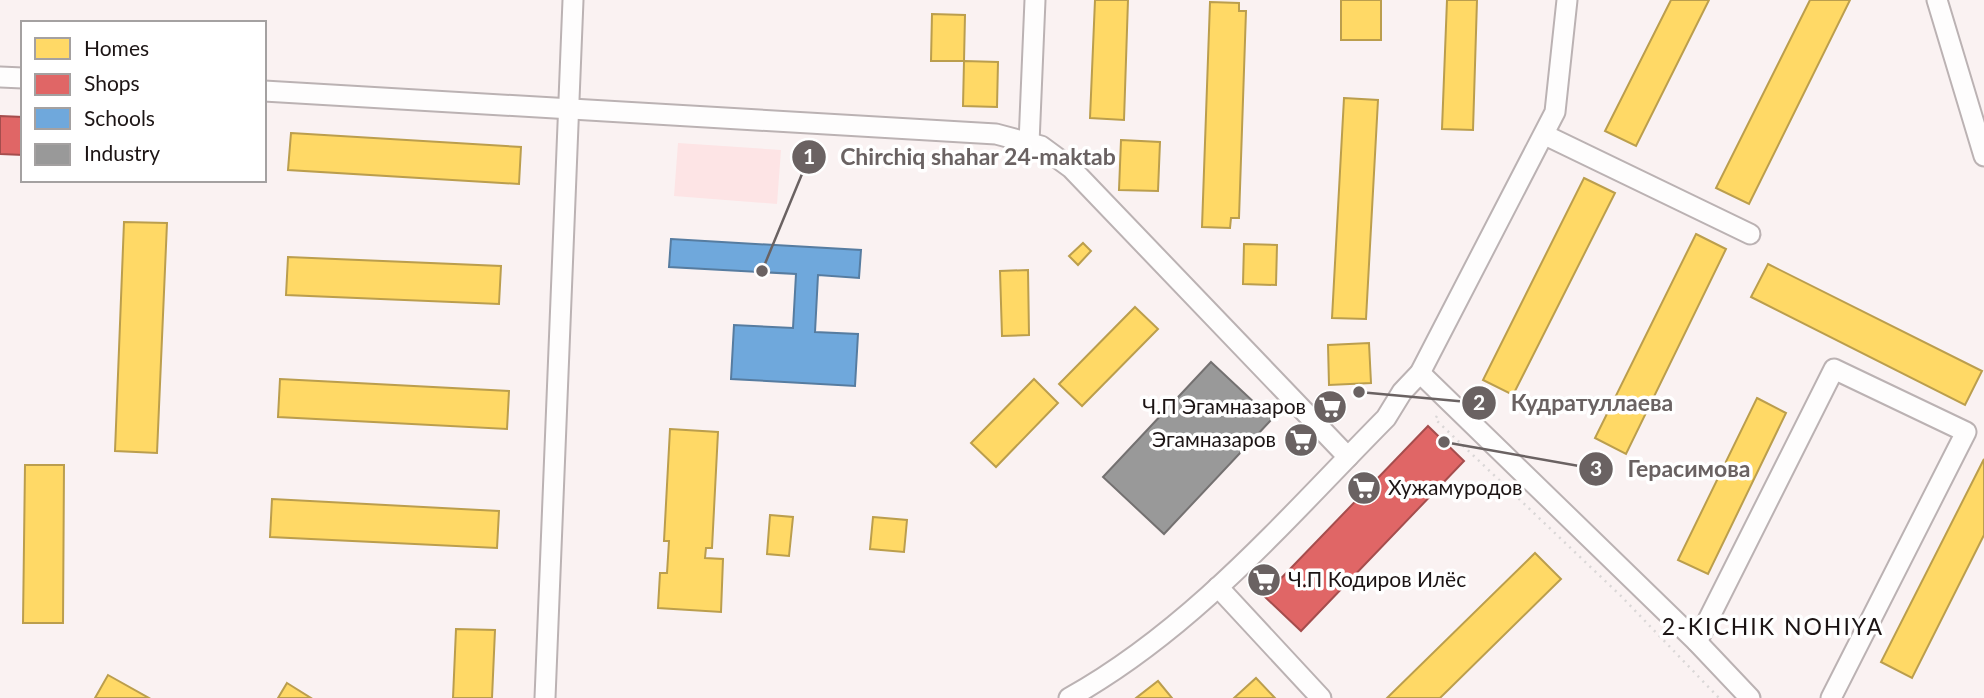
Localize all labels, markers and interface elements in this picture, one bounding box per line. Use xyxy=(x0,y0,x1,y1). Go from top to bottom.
legend xyxy=(21,21,266,182)
text: Homes xyxy=(84,35,149,60)
text: Shops xyxy=(84,70,140,95)
text: Schools xyxy=(84,105,155,130)
callout: Chirchiq shahar 24-maktab xyxy=(791,135,1131,179)
text: Industry xyxy=(84,140,160,165)
text: Chirchiq shahar 24-maktab xyxy=(840,142,1116,170)
text: 1 xyxy=(803,143,815,168)
callout: Кудратуллаева xyxy=(1462,381,1687,425)
supermarket icon: Ч.П Эгамназаров xyxy=(1311,388,1349,426)
text: Кудратуллаева xyxy=(1511,388,1673,416)
text: 2 xyxy=(1473,389,1485,414)
place label: Ч.П Эгамназаров xyxy=(1142,393,1306,418)
supermarket icon: Эгамназаров xyxy=(1282,421,1320,459)
place label: Эгамназаров xyxy=(1152,426,1276,451)
callout: Герасимова xyxy=(1579,447,1764,491)
text: Герасимова xyxy=(1628,454,1750,482)
text: 3 xyxy=(1590,455,1602,480)
supermarket icon: Хужамуродов xyxy=(1345,469,1383,507)
place label: Хужамуродов xyxy=(1388,474,1523,499)
supermarket icon: Ч.П Кодиров Илёс xyxy=(1245,561,1283,599)
place label: Ч.П Кодиров Илёс xyxy=(1288,566,1466,591)
district label: 2-KICHIK NOHIYA xyxy=(1662,612,1884,640)

